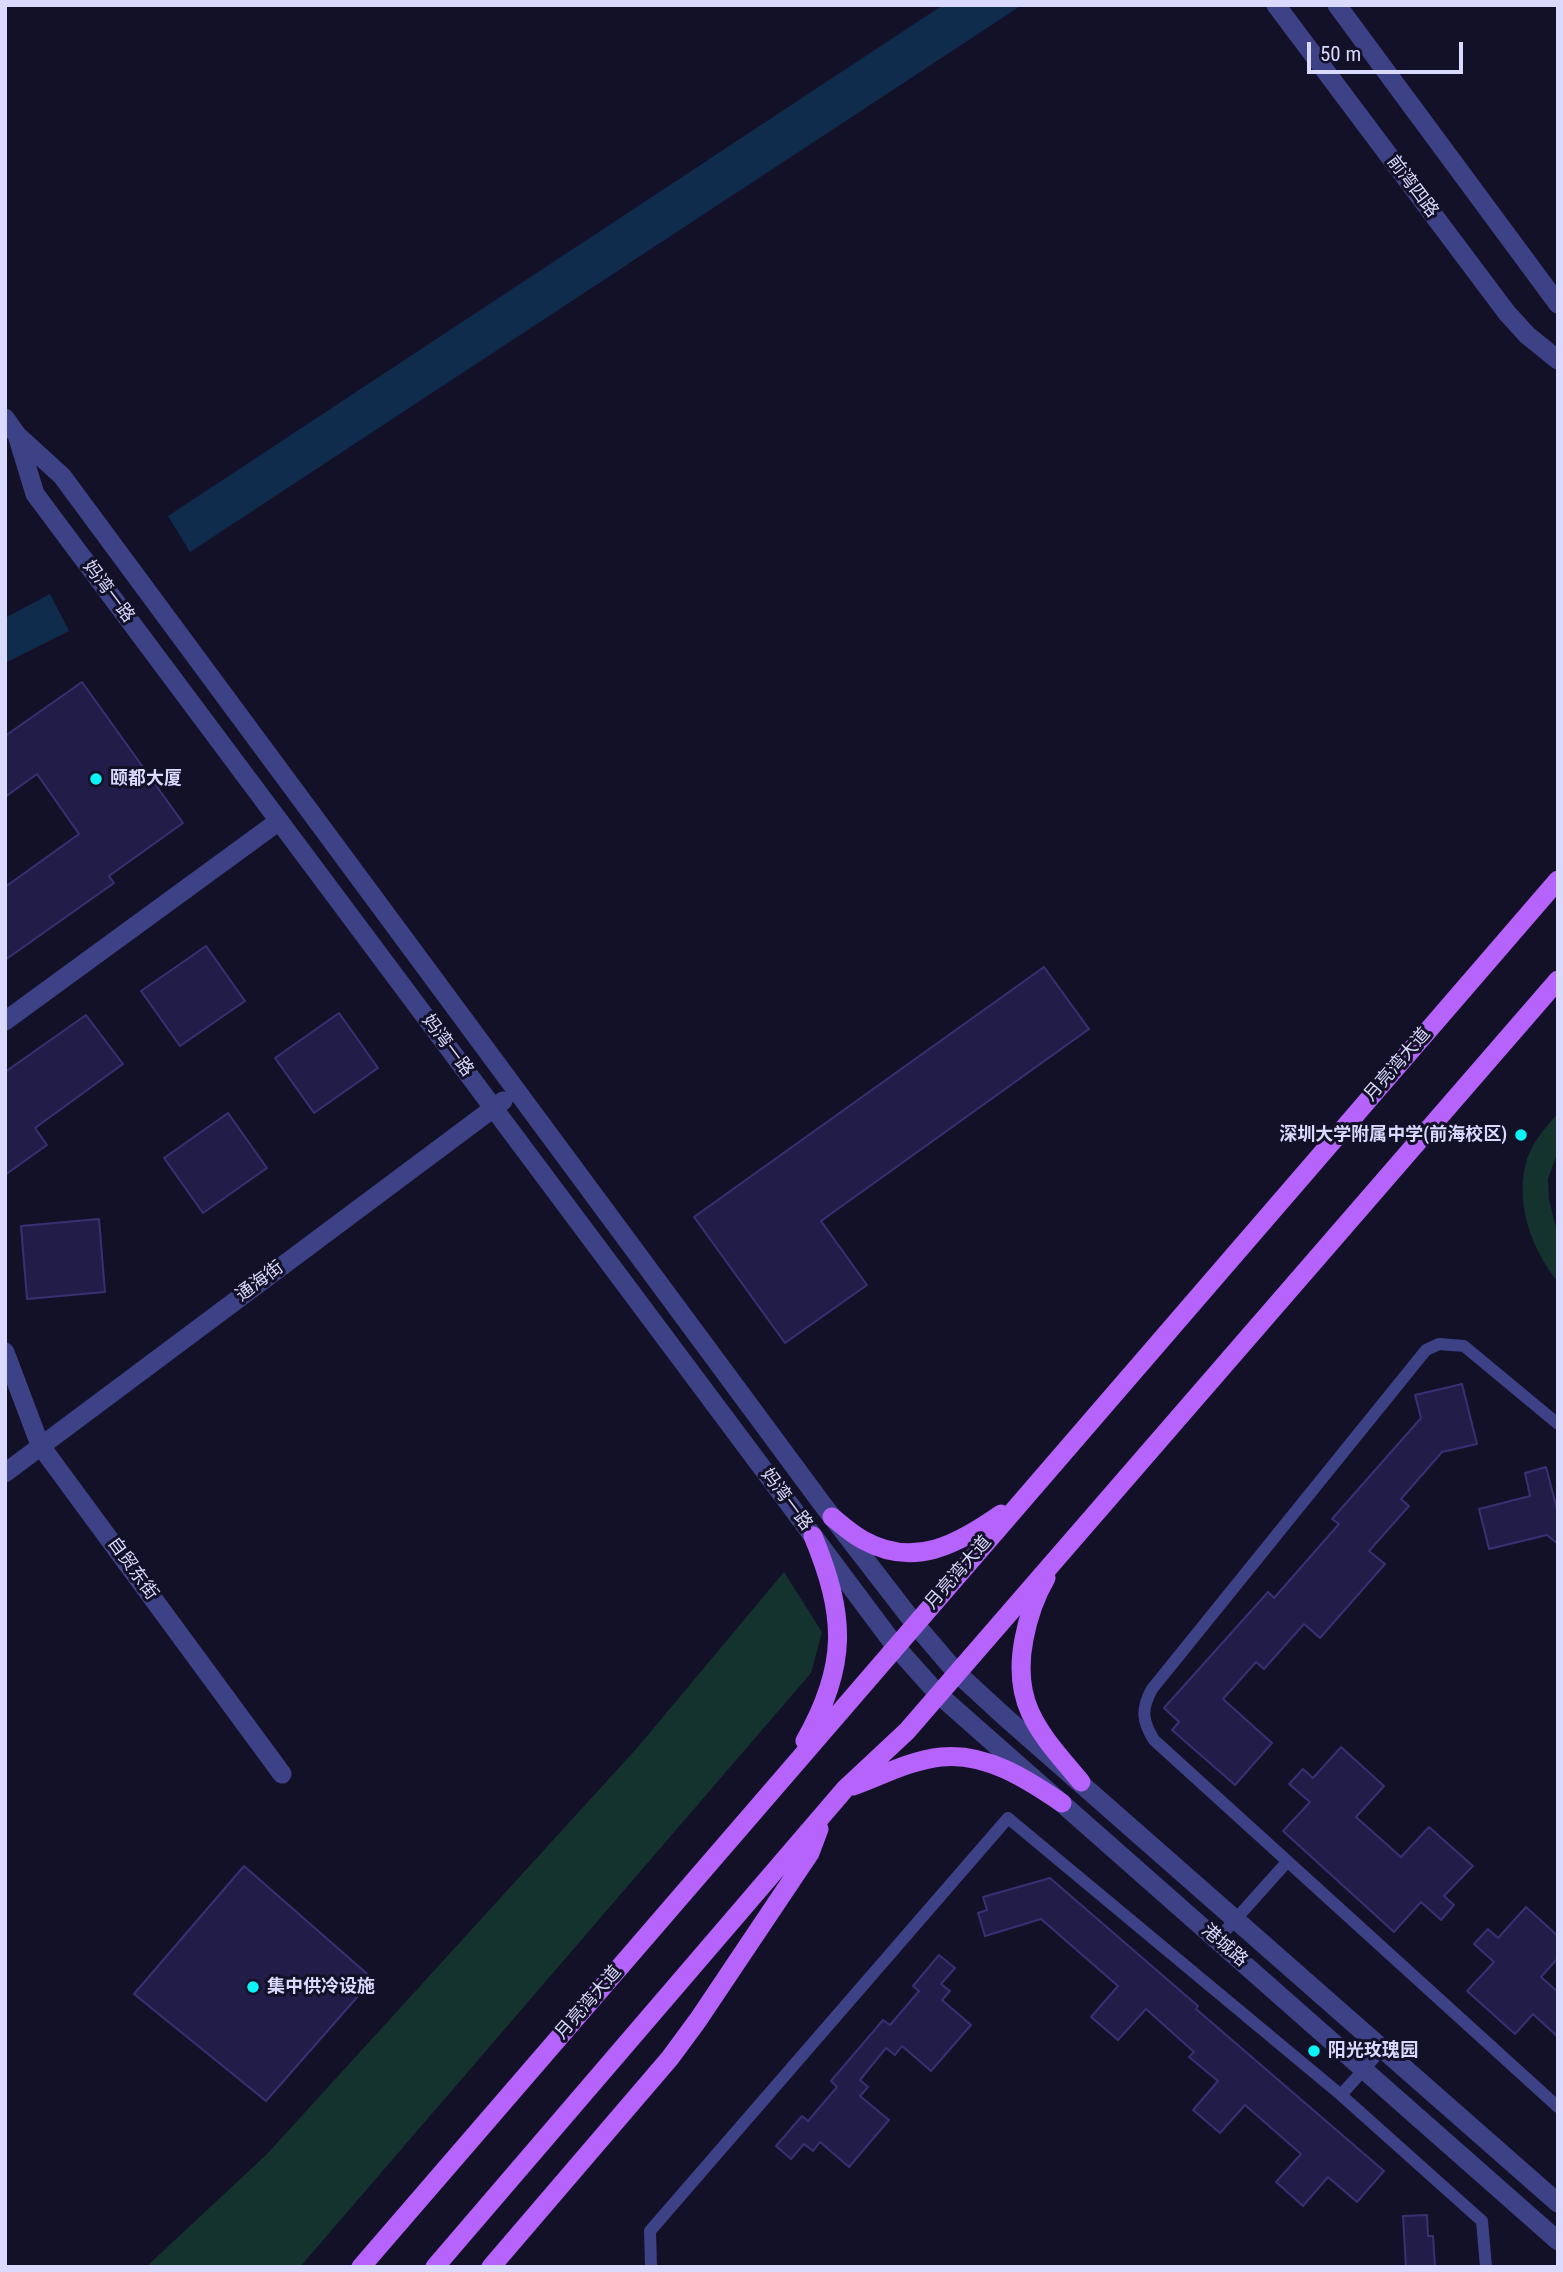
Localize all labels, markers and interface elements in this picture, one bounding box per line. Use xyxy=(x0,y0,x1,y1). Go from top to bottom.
scale bar xyxy=(1311,28,1467,72)
text: 50 m xyxy=(1320,42,1361,66)
street label: 前湾四路 xyxy=(1382,152,1442,222)
street label: 妈湾一路 xyxy=(78,557,138,627)
place label: 颐都大厦 xyxy=(110,768,182,790)
marker: 颐都大厦 xyxy=(88,771,104,787)
street label: 妈湾一路 xyxy=(417,1011,477,1081)
street label: 月亮湾大道 xyxy=(1360,1024,1436,1106)
place label: 深圳大学附属中学(前海校区) xyxy=(1279,1124,1507,1146)
marker: 深圳大学附属中学(前海校区) xyxy=(1513,1127,1529,1143)
street label: 通海街 xyxy=(232,1257,288,1307)
street label: 妈湾一路 xyxy=(756,1465,816,1535)
street label: 月亮湾大道 xyxy=(921,1532,997,1614)
street label: 自贸东街 xyxy=(102,1534,162,1604)
street label: 港城路 xyxy=(1197,1920,1251,1972)
street label: 月亮湾大道 xyxy=(551,1962,627,2044)
place label: 集中供冷设施 xyxy=(267,1976,375,1998)
marker: 集中供冷设施 xyxy=(245,1979,261,1995)
place label: 阳光玫瑰园 xyxy=(1328,2040,1418,2062)
marker: 阳光玫瑰园 xyxy=(1306,2043,1322,2059)

